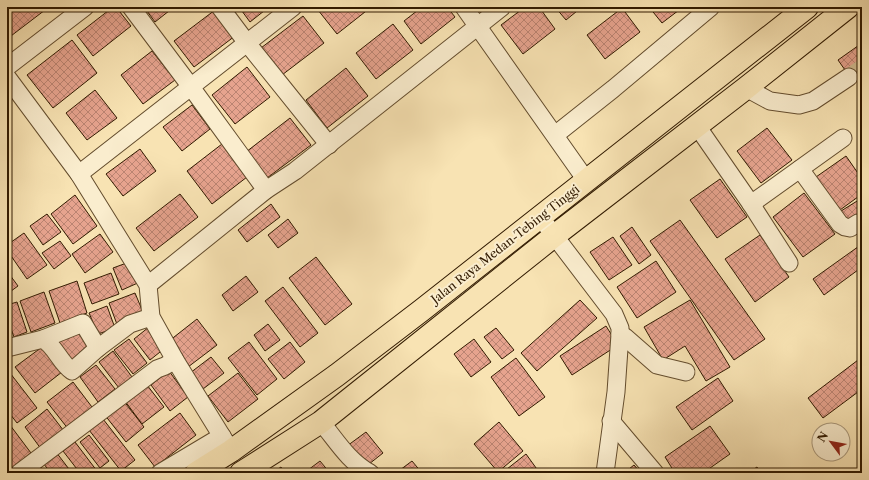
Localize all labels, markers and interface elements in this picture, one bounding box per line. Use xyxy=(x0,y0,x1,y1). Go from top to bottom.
street label: Jalan Raya Medan-Tebing Tinggi xyxy=(426,181,582,308)
north arrow xyxy=(811,422,851,462)
text: N xyxy=(814,429,831,444)

